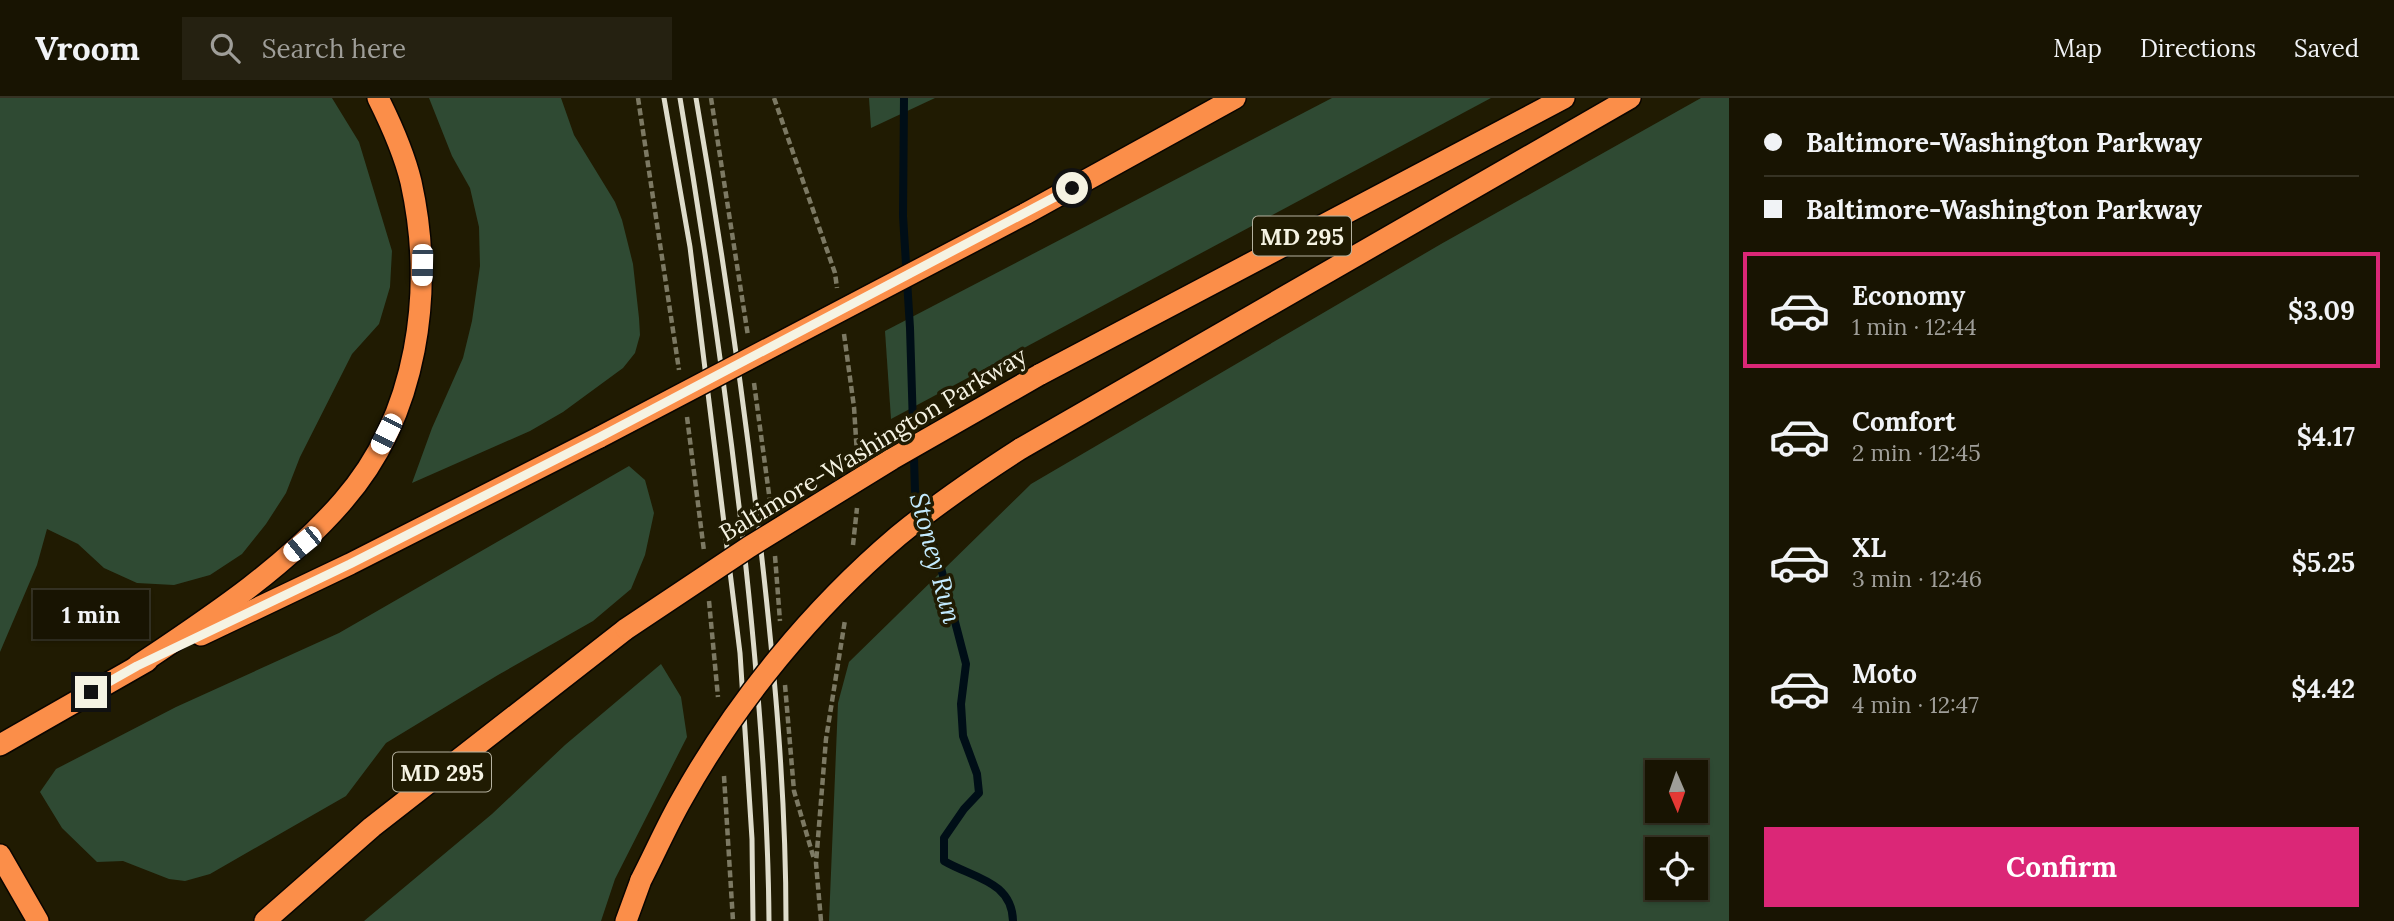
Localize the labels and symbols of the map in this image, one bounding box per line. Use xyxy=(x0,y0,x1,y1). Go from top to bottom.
route start xyxy=(1056,172,1088,204)
road number: MD 295 xyxy=(1253,217,1351,256)
car xyxy=(412,244,433,286)
street label: Baltimore-Washington Parkway xyxy=(714,340,1033,548)
car xyxy=(368,411,405,457)
water label: Stoney Run xyxy=(903,489,969,627)
car xyxy=(280,523,325,565)
callout: 1 min xyxy=(33,590,149,640)
route end xyxy=(75,676,107,708)
road number: MD 295 xyxy=(393,752,491,792)
north arrow xyxy=(1645,760,1708,822)

